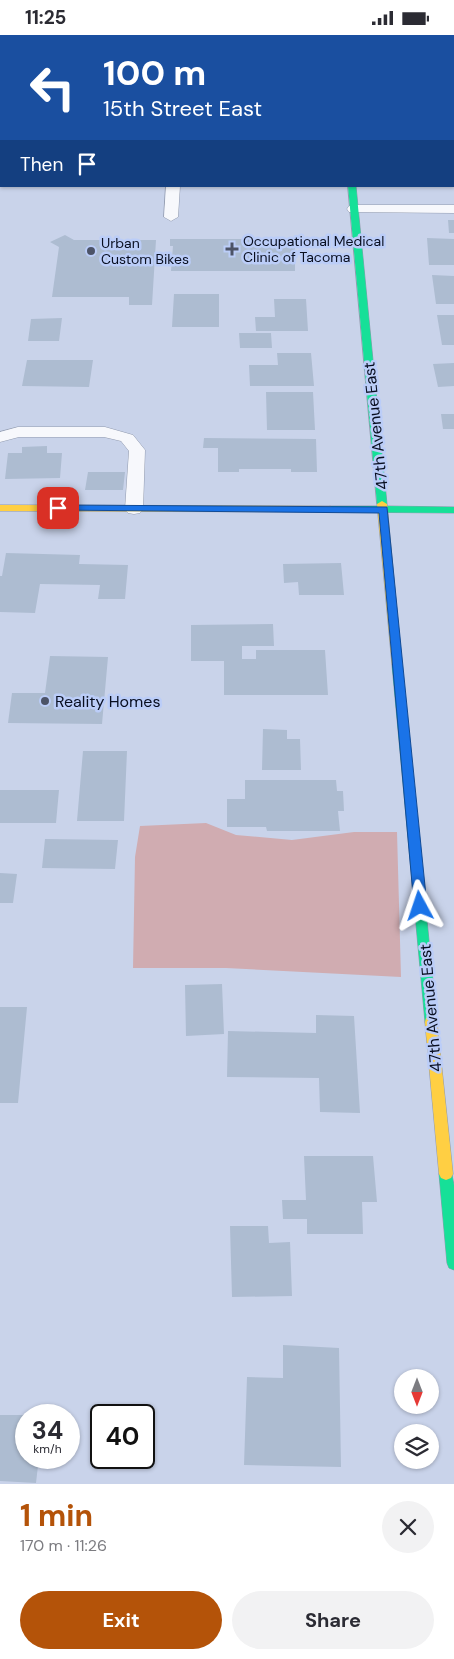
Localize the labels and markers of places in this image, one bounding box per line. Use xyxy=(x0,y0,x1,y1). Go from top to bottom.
place label: Occupational Medical Clinic of Tacoma xyxy=(243,232,384,266)
place label: Urban Custom Bikes xyxy=(101,234,189,268)
marker: Occupational Medical Clinic of Tacoma xyxy=(225,242,239,256)
marker: Urban Custom Bikes xyxy=(85,245,97,257)
pin xyxy=(37,487,79,529)
place label: Reality Homes xyxy=(55,691,160,712)
marker: Reality Homes xyxy=(39,695,51,707)

